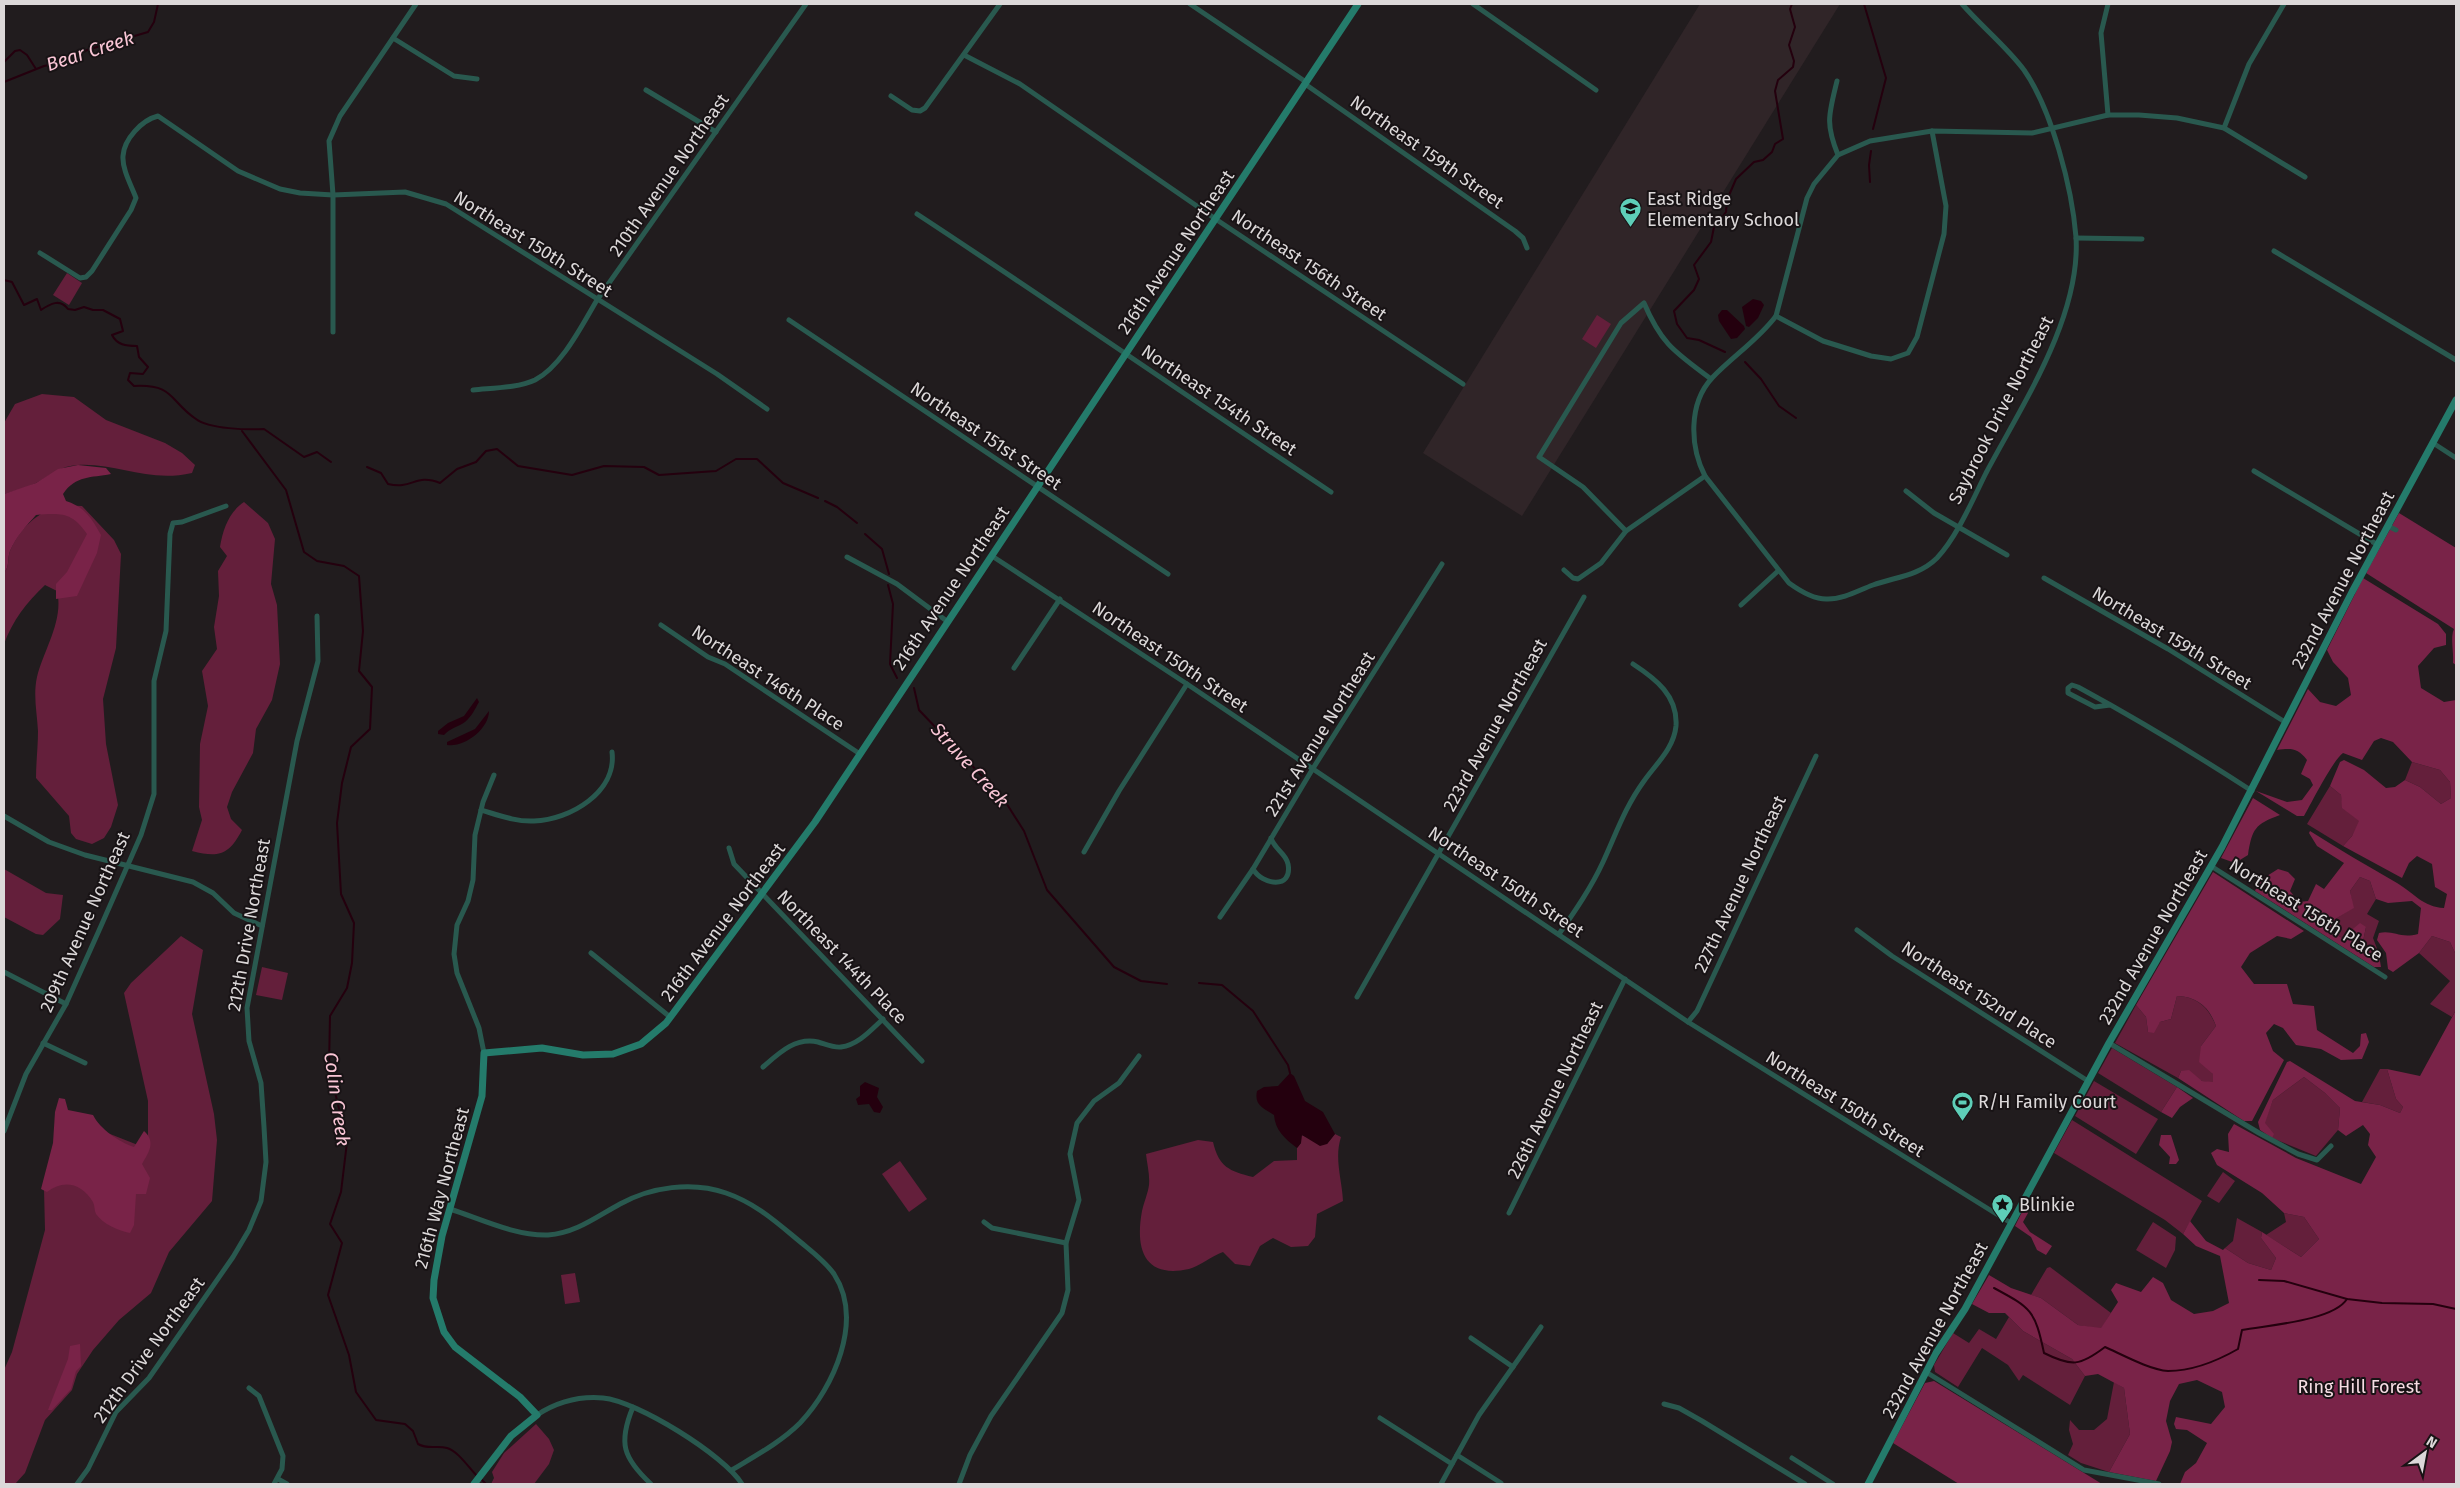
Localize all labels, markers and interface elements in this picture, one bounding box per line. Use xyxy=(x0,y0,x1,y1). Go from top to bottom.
water label: Bear Creek xyxy=(43,26,137,76)
street label: 210th Avenue Northeast xyxy=(604,89,734,261)
street label: Northeast 159th Street xyxy=(1346,91,1508,214)
street label: 216th Avenue Northeast xyxy=(1113,165,1239,338)
street label: Northeast 150th Street xyxy=(449,186,617,302)
place label: East Ridge Elementary School xyxy=(1647,188,1799,231)
school or university icon: East Ridge Elementary School xyxy=(1619,197,1643,228)
street label: Northeast 156th Street xyxy=(1227,205,1391,325)
street label: Saybrook Drive Northeast xyxy=(1944,312,2058,508)
street label: Northeast 154th Street xyxy=(1137,340,1301,460)
street label: Northeast 151st Street xyxy=(906,377,1066,495)
street label: 232nd Avenue Northeast xyxy=(2287,487,2399,673)
street label: 216th Avenue Northeast xyxy=(888,501,1014,674)
street label: Northeast 159th Street xyxy=(2088,582,2256,695)
street label: Northeast 150th Street xyxy=(1088,597,1253,718)
street label: Northeast 146th Place xyxy=(687,620,849,736)
street label: 223rd Avenue Northeast xyxy=(1438,634,1552,815)
street label: 221st Avenue Northeast xyxy=(1260,647,1380,821)
water label: Struve Creek xyxy=(925,717,1014,812)
street label: 227th Avenue Northeast xyxy=(1689,791,1791,976)
street label: Northeast 150th Street xyxy=(1424,822,1589,943)
street label: 209th Avenue Northeast xyxy=(35,828,135,1016)
street label: 212th Drive Northeast xyxy=(223,836,275,1013)
street label: 216th Avenue Northeast xyxy=(656,838,790,1006)
street label: 232nd Avenue Northeast xyxy=(2094,845,2212,1028)
street label: Northeast 156th Place xyxy=(2225,854,2387,966)
street label: Northeast 144th Place xyxy=(772,885,912,1029)
street label: Northeast 152nd Place xyxy=(1897,937,2061,1053)
street label: 226th Avenue Northeast xyxy=(1502,997,1608,1182)
street label: Northeast 150th Street xyxy=(1761,1046,1929,1162)
water label: Colin Creek xyxy=(319,1051,355,1147)
sports icon: R/H Family Court xyxy=(1950,1090,1974,1121)
place label: R/H Family Court xyxy=(1978,1091,2117,1113)
street label: 216th Way Northeast xyxy=(410,1104,474,1271)
place icon: Blinkie xyxy=(1991,1193,2015,1224)
place label: Blinkie xyxy=(2019,1194,2075,1216)
street label: 232nd Avenue Northeast xyxy=(1877,1238,1993,1422)
street label: 212th Drive Northeast xyxy=(89,1272,210,1427)
park label: Ring Hill Forest xyxy=(2297,1376,2421,1398)
north arrow xyxy=(2400,1428,2450,1478)
text: N xyxy=(2423,1433,2440,1452)

